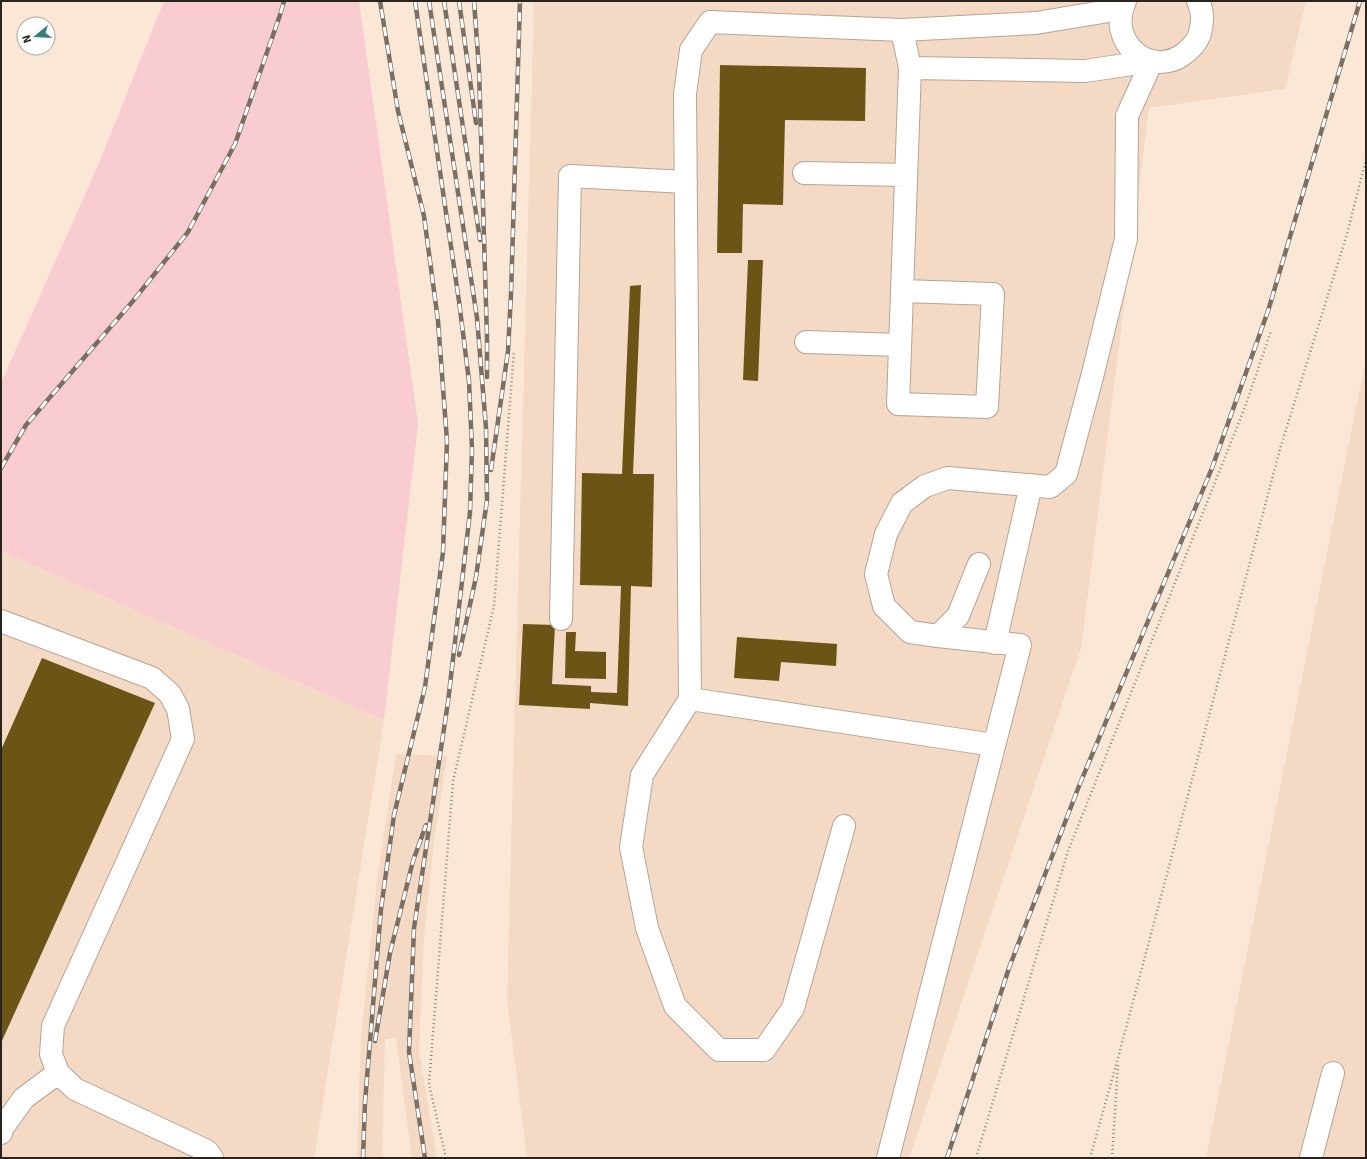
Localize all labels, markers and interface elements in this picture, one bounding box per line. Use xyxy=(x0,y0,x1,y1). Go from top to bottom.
north arrow xyxy=(16,16,56,56)
text: N xyxy=(20,33,34,45)

